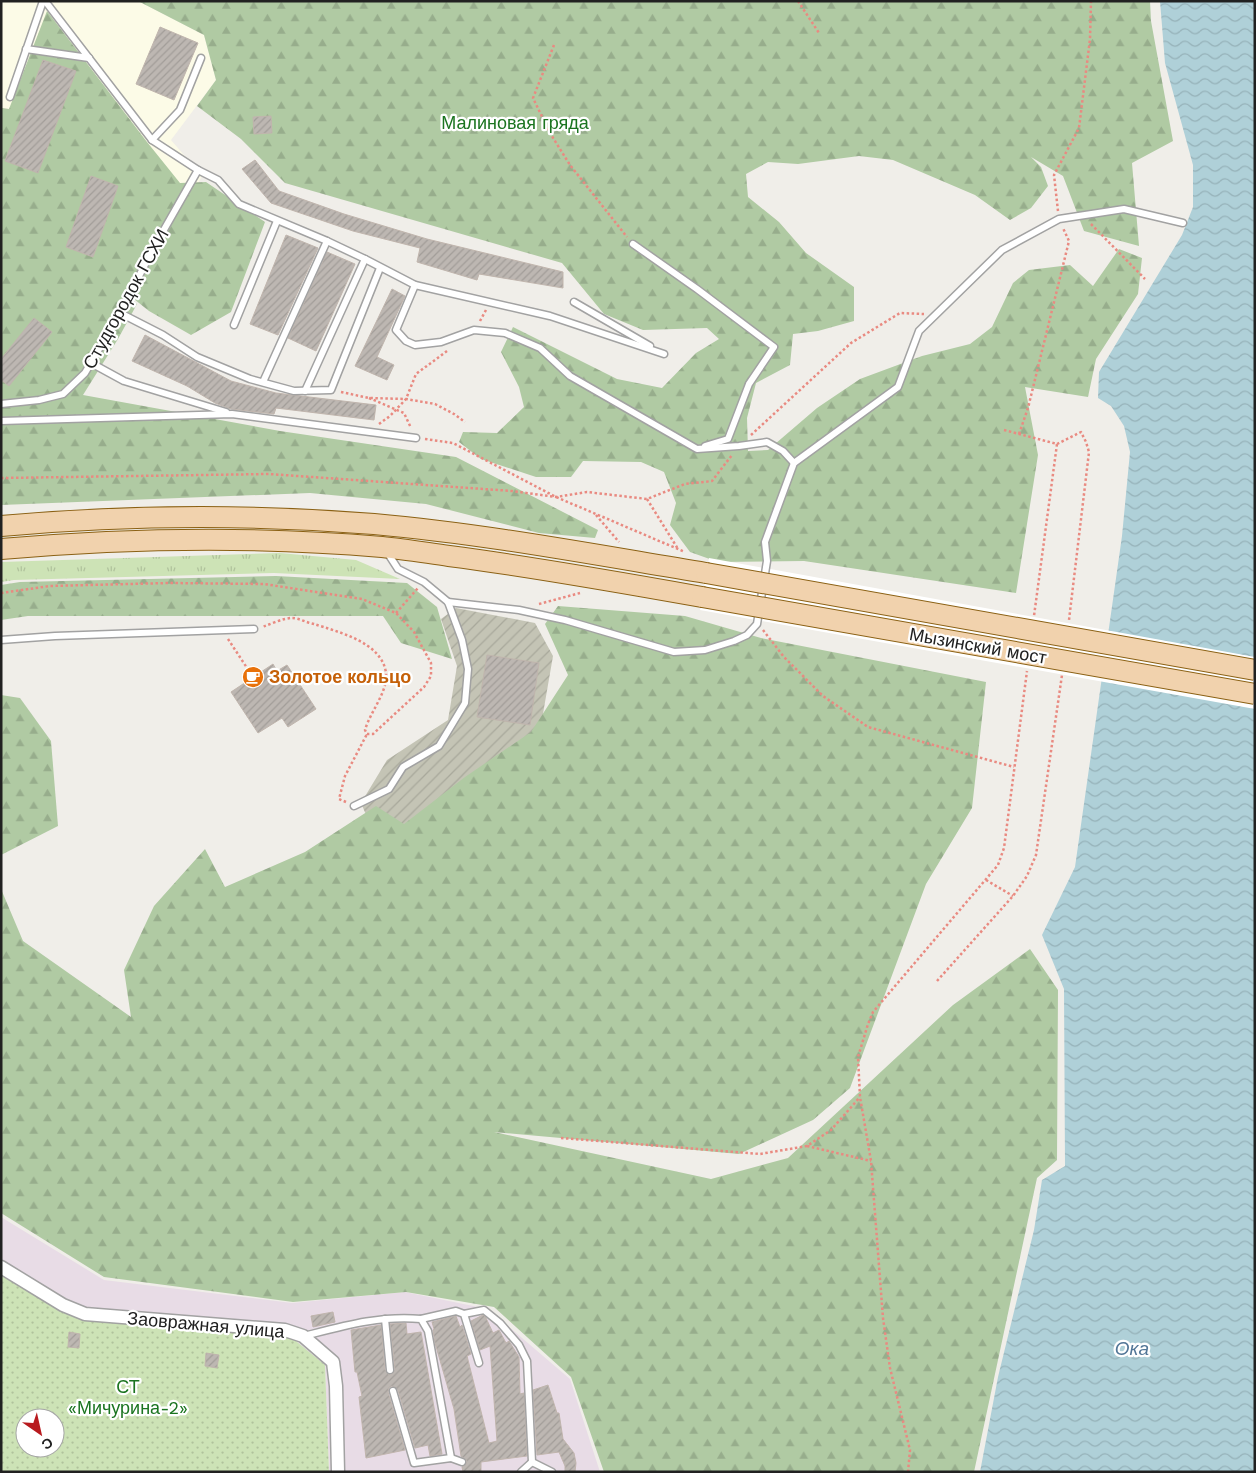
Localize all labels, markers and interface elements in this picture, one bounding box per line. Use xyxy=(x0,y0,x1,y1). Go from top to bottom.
park label: Малиновая гряда xyxy=(441,112,590,133)
street label: Студгородок ГСХИ xyxy=(78,225,173,372)
street label: Мызинский мост xyxy=(908,623,1048,668)
cafe icon: Золотое кольцо xyxy=(241,665,265,689)
place label: Золотое кольцо xyxy=(269,666,411,687)
street label: Заовражная улица xyxy=(127,1307,287,1342)
water label: Ока xyxy=(1115,1337,1149,1360)
park label: СТ «Мичурина-2» xyxy=(68,1376,188,1418)
north arrow xyxy=(15,1408,65,1458)
text: С xyxy=(39,1434,56,1453)

